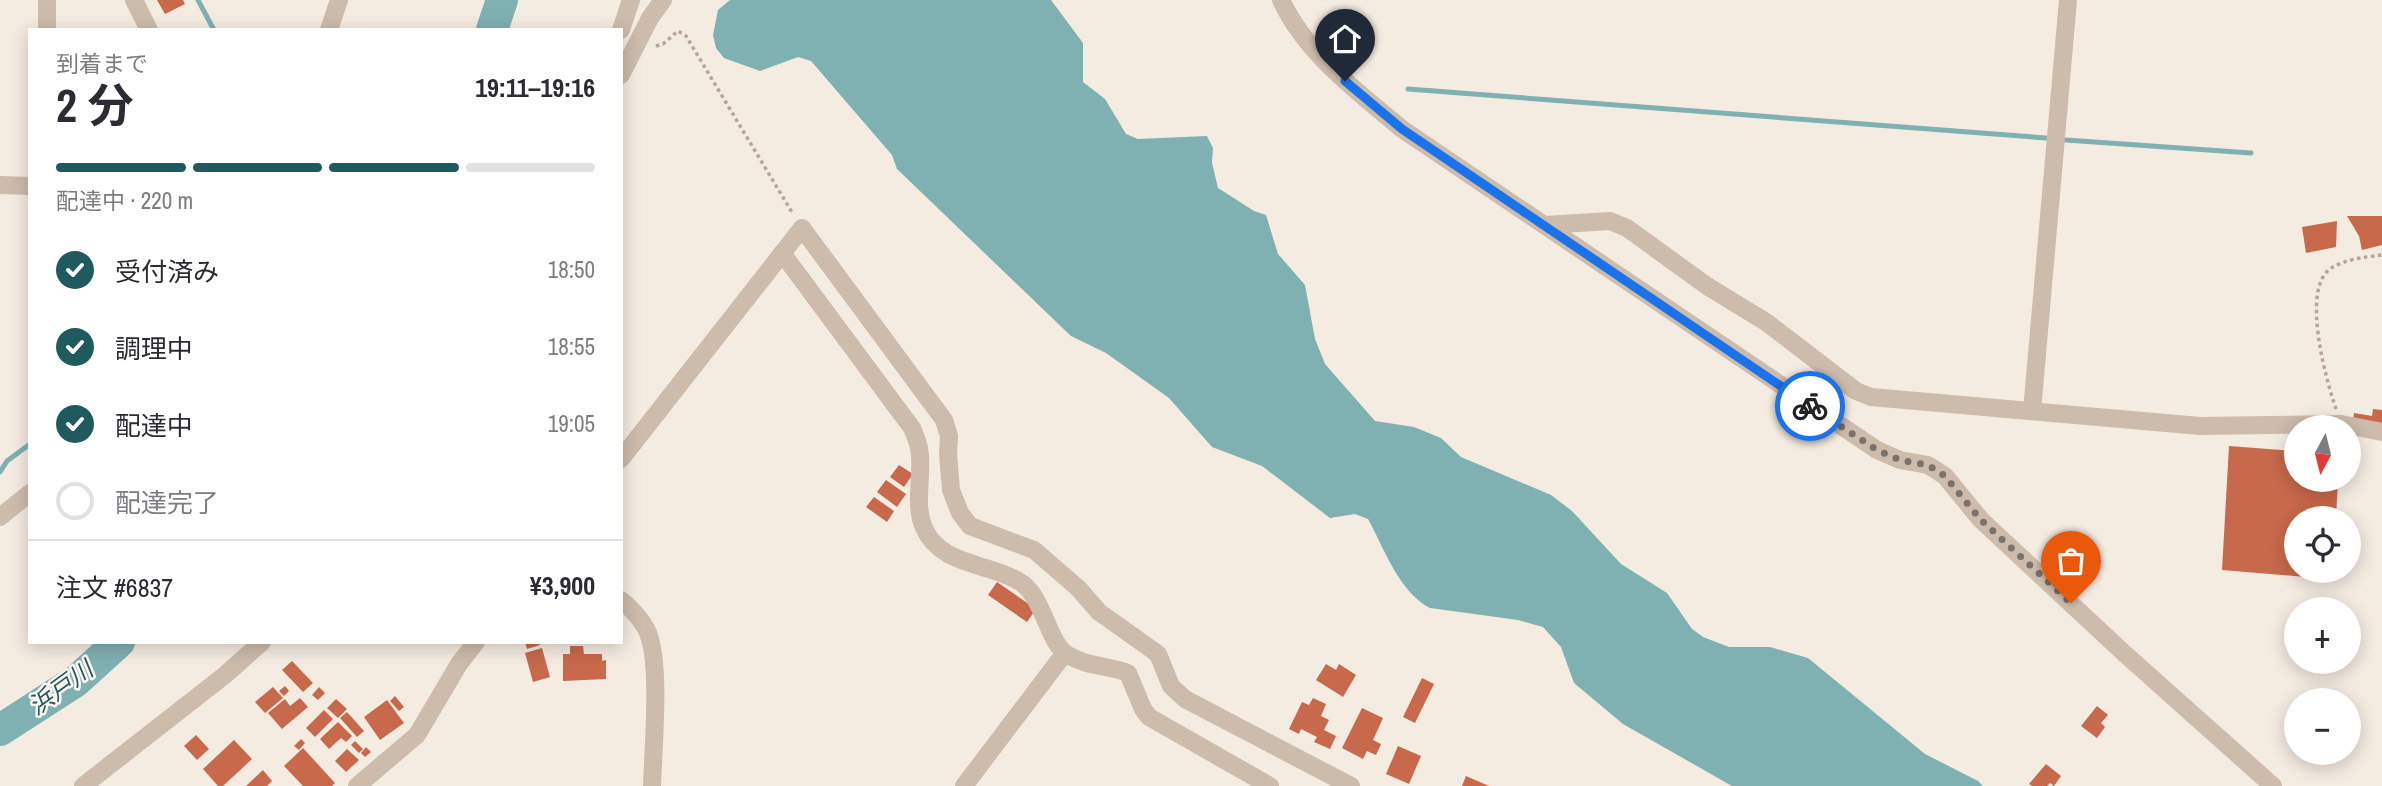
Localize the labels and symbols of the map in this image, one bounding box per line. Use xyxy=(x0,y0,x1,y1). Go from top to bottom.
pin xyxy=(1315,9,1375,81)
courier xyxy=(1775,371,1845,441)
north arrow xyxy=(2284,415,2361,492)
pin xyxy=(2041,531,2101,603)
water label: 浜戸川 xyxy=(22,651,101,721)

